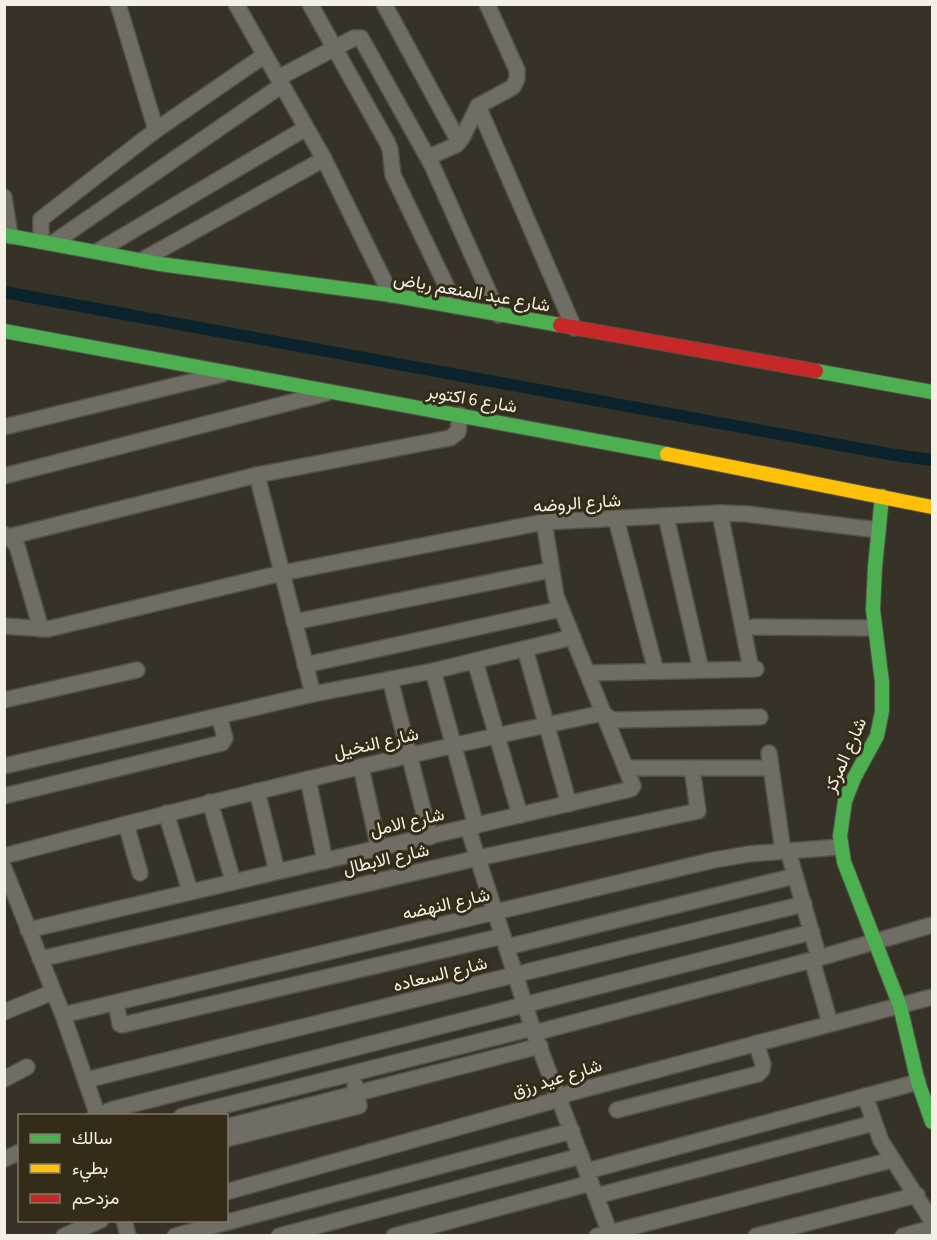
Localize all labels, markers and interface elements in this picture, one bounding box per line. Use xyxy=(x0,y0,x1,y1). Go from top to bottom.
street label: شارع عبد المنعم رياض xyxy=(392,266,552,319)
street label: شارع 6 اكتوبر xyxy=(424,379,519,420)
street label: شارع الروضه xyxy=(532,488,622,519)
street label: شارع المركز xyxy=(817,714,873,798)
street label: شارع النخيل xyxy=(331,722,421,765)
street label: شارع الامل xyxy=(367,802,447,843)
street label: شارع الابطال xyxy=(340,837,432,882)
street label: شارع النهضه xyxy=(400,882,492,927)
street label: شارع السعاده xyxy=(390,951,490,998)
street label: شارع عيد رزق xyxy=(509,1053,605,1104)
legend xyxy=(18,1114,228,1222)
text: سالك xyxy=(72,1126,112,1151)
text: بطيء xyxy=(72,1156,108,1183)
text: مزدحم xyxy=(72,1186,119,1211)

